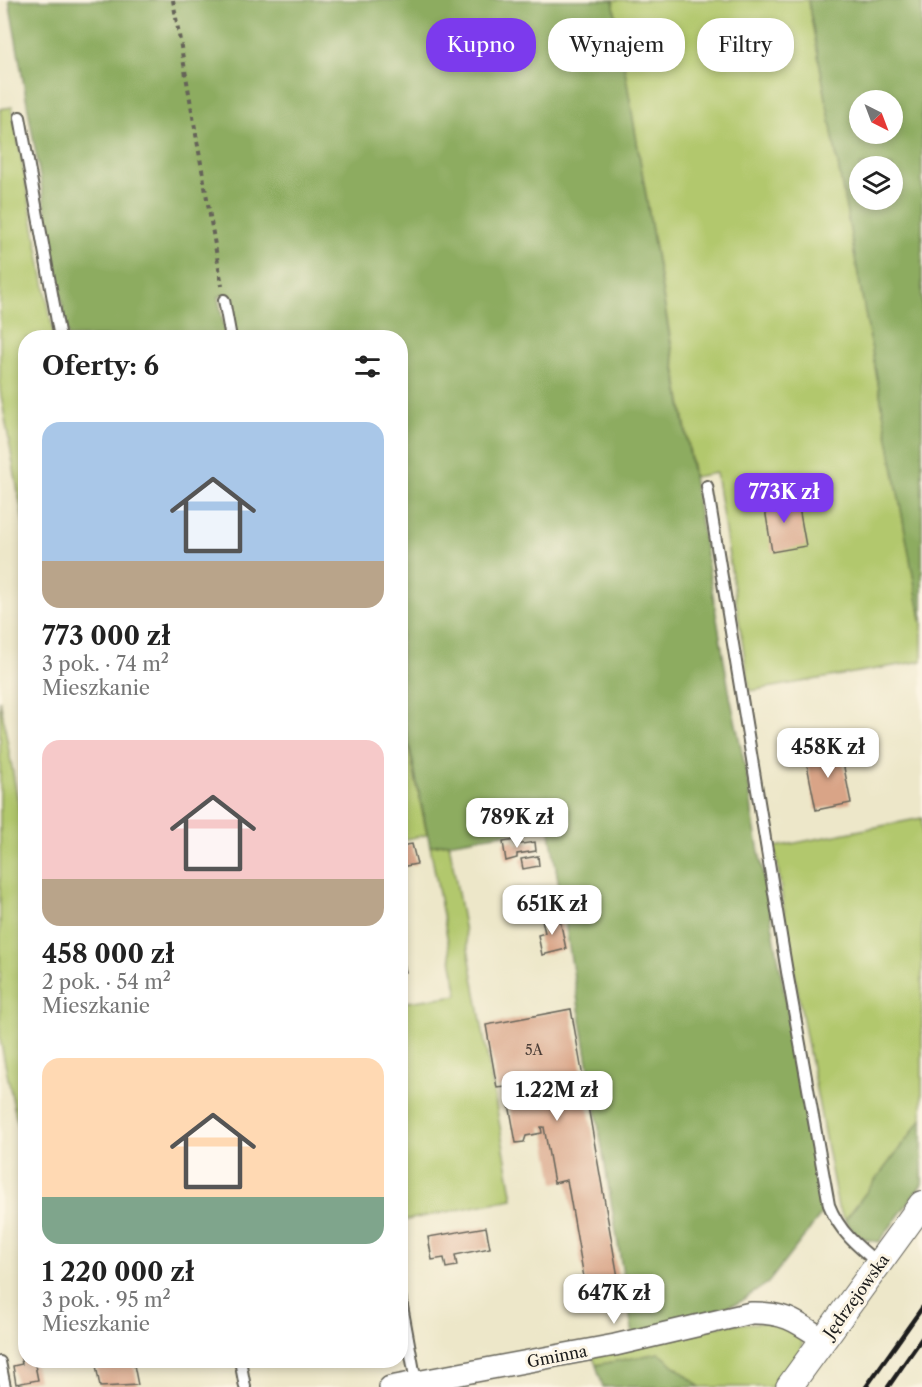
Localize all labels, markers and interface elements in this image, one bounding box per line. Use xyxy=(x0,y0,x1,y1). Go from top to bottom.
chip: Kupno xyxy=(426,18,536,72)
chip: Wynajem xyxy=(548,18,685,72)
chip: Filtry xyxy=(697,18,794,72)
north arrow xyxy=(849,90,903,144)
map controls xyxy=(849,90,903,210)
button: layers xyxy=(849,156,903,210)
text: Oferty: 6 xyxy=(42,350,159,382)
icon: filters xyxy=(351,350,384,383)
icon: home xyxy=(159,461,267,569)
pin: 773K zł xyxy=(729,473,839,524)
text: 773K zł xyxy=(748,480,820,504)
text: 773 000 zł xyxy=(42,620,170,652)
text: 3 pok. · 74 m² xyxy=(42,652,169,676)
text: Mieszkanie xyxy=(42,676,150,700)
pin: 458K zł xyxy=(773,728,883,779)
text: 458K zł xyxy=(791,735,865,759)
icon: home xyxy=(159,779,267,887)
pin: 789K zł xyxy=(462,798,572,849)
text: 789K zł xyxy=(480,805,554,829)
pin: 651K zł xyxy=(497,885,607,936)
text: 651K zł xyxy=(517,892,587,916)
text: 458 000 zł xyxy=(42,938,174,970)
text: 2 pok. · 54 m² xyxy=(42,970,171,994)
text: Mieszkanie xyxy=(42,994,150,1018)
house number: 5A xyxy=(525,1041,544,1059)
pin: 1.22M zł xyxy=(495,1071,619,1122)
text: 1.22M zł xyxy=(516,1078,598,1102)
icon: home xyxy=(159,1097,267,1205)
street label: Jędrzejowska xyxy=(817,1250,894,1344)
text: 1 220 000 zł xyxy=(42,1256,194,1288)
pin: 647K zł xyxy=(559,1274,669,1325)
text: 647K zł xyxy=(577,1281,651,1305)
text: 3 pok. · 95 m² xyxy=(42,1288,171,1312)
text: Mieszkanie xyxy=(42,1312,150,1336)
street label: Gminna xyxy=(525,1340,589,1372)

